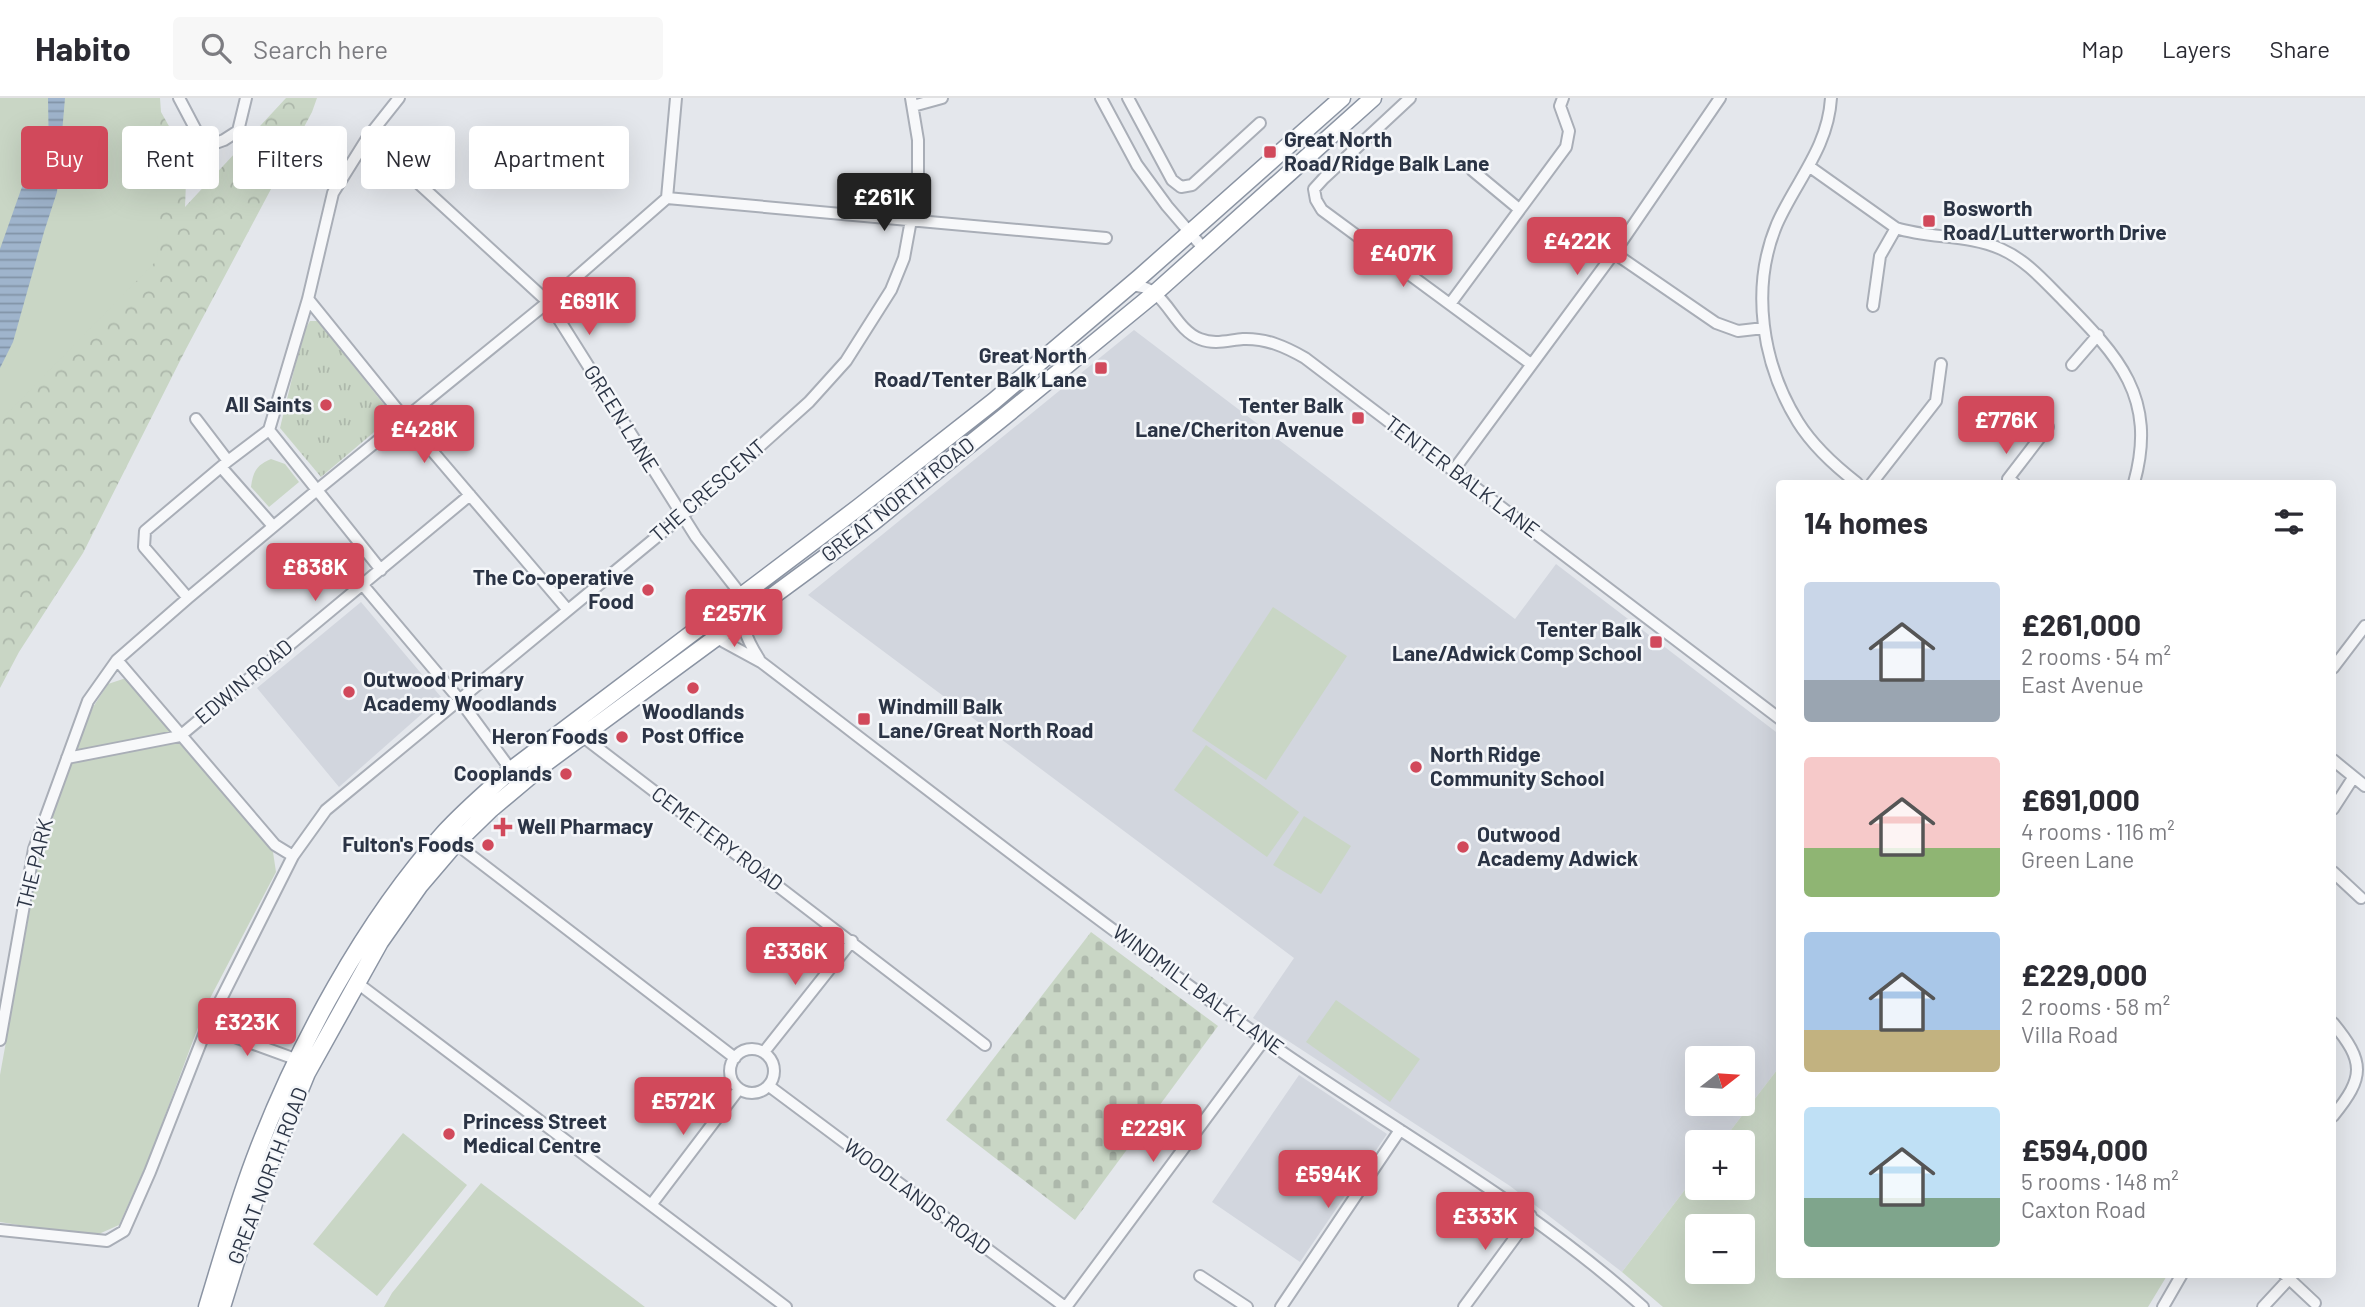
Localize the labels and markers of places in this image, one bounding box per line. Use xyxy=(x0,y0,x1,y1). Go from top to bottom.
place label: Great North Road/Ridge Balk Lane xyxy=(1284,126,1489,175)
marker: Great North Road/Ridge Balk Lane xyxy=(1262,144,1278,160)
pin: £261K xyxy=(835,174,933,233)
place label: Bosworth Road/Lutterworth Drive xyxy=(1943,195,2167,244)
marker: Bosworth Road/Lutterworth Drive xyxy=(1921,213,1937,229)
pin: £422K xyxy=(1528,218,1626,277)
pin: £407K xyxy=(1354,230,1452,289)
pin: £691K xyxy=(540,278,638,337)
place label: Great North Road/Tenter Balk Lane xyxy=(874,342,1087,391)
marker: Great North Road/Tenter Balk Lane xyxy=(1093,360,1109,376)
place label: All Saints xyxy=(225,391,312,416)
place label: Tenter Balk Lane/Cheriton Avenue xyxy=(1135,392,1344,441)
pin: £776K xyxy=(1957,396,2055,456)
marker: All Saints xyxy=(318,397,334,413)
pin: £428K xyxy=(375,406,473,465)
marker: Tenter Balk Lane/Cheriton Avenue xyxy=(1350,410,1366,426)
pin: £838K xyxy=(266,544,364,603)
place label: The Co-operative Food xyxy=(473,564,634,613)
marker: The Co-operative Food xyxy=(640,582,656,598)
pin: £257K xyxy=(685,589,783,649)
place label: Tenter Balk Lane/Adwick Comp School xyxy=(1392,616,1642,665)
marker: Tenter Balk Lane/Adwick Comp School xyxy=(1648,634,1664,650)
place label: Outwood Primary Academy Woodlands xyxy=(363,666,557,715)
marker: Woodlands Post Office xyxy=(685,680,701,696)
marker: Outwood Primary Academy Woodlands xyxy=(341,684,357,700)
place label: Windmill Balk Lane/Great North Road xyxy=(878,693,1093,742)
place label: Woodlands Post Office xyxy=(642,698,744,747)
marker: Windmill Balk Lane/Great North Road xyxy=(856,711,872,727)
place label: Heron Foods xyxy=(492,723,608,748)
marker: Heron Foods xyxy=(614,729,630,745)
place label: North Ridge Community School xyxy=(1430,741,1604,790)
marker: North Ridge Community School xyxy=(1408,759,1424,775)
place label: Cooplands xyxy=(454,760,552,785)
marker: Cooplands xyxy=(558,766,574,782)
place label: Well Pharmacy xyxy=(517,813,654,838)
marker: Well Pharmacy xyxy=(495,819,511,835)
place label: Outwood Academy Adwick xyxy=(1477,821,1638,870)
place label: Fulton's Foods xyxy=(342,831,474,856)
marker: Fulton's Foods xyxy=(480,837,496,853)
marker: Outwood Academy Adwick xyxy=(1455,839,1471,855)
pin: £336K xyxy=(746,928,844,987)
pin: £323K xyxy=(198,998,296,1058)
pin: £572K xyxy=(634,1077,732,1137)
pin: £229K xyxy=(1104,1104,1202,1164)
place label: Princess Street Medical Centre xyxy=(463,1108,607,1157)
marker: Princess Street Medical Centre xyxy=(441,1126,457,1142)
pin: £594K xyxy=(1279,1150,1377,1210)
pin: £333K xyxy=(1436,1192,1534,1252)

